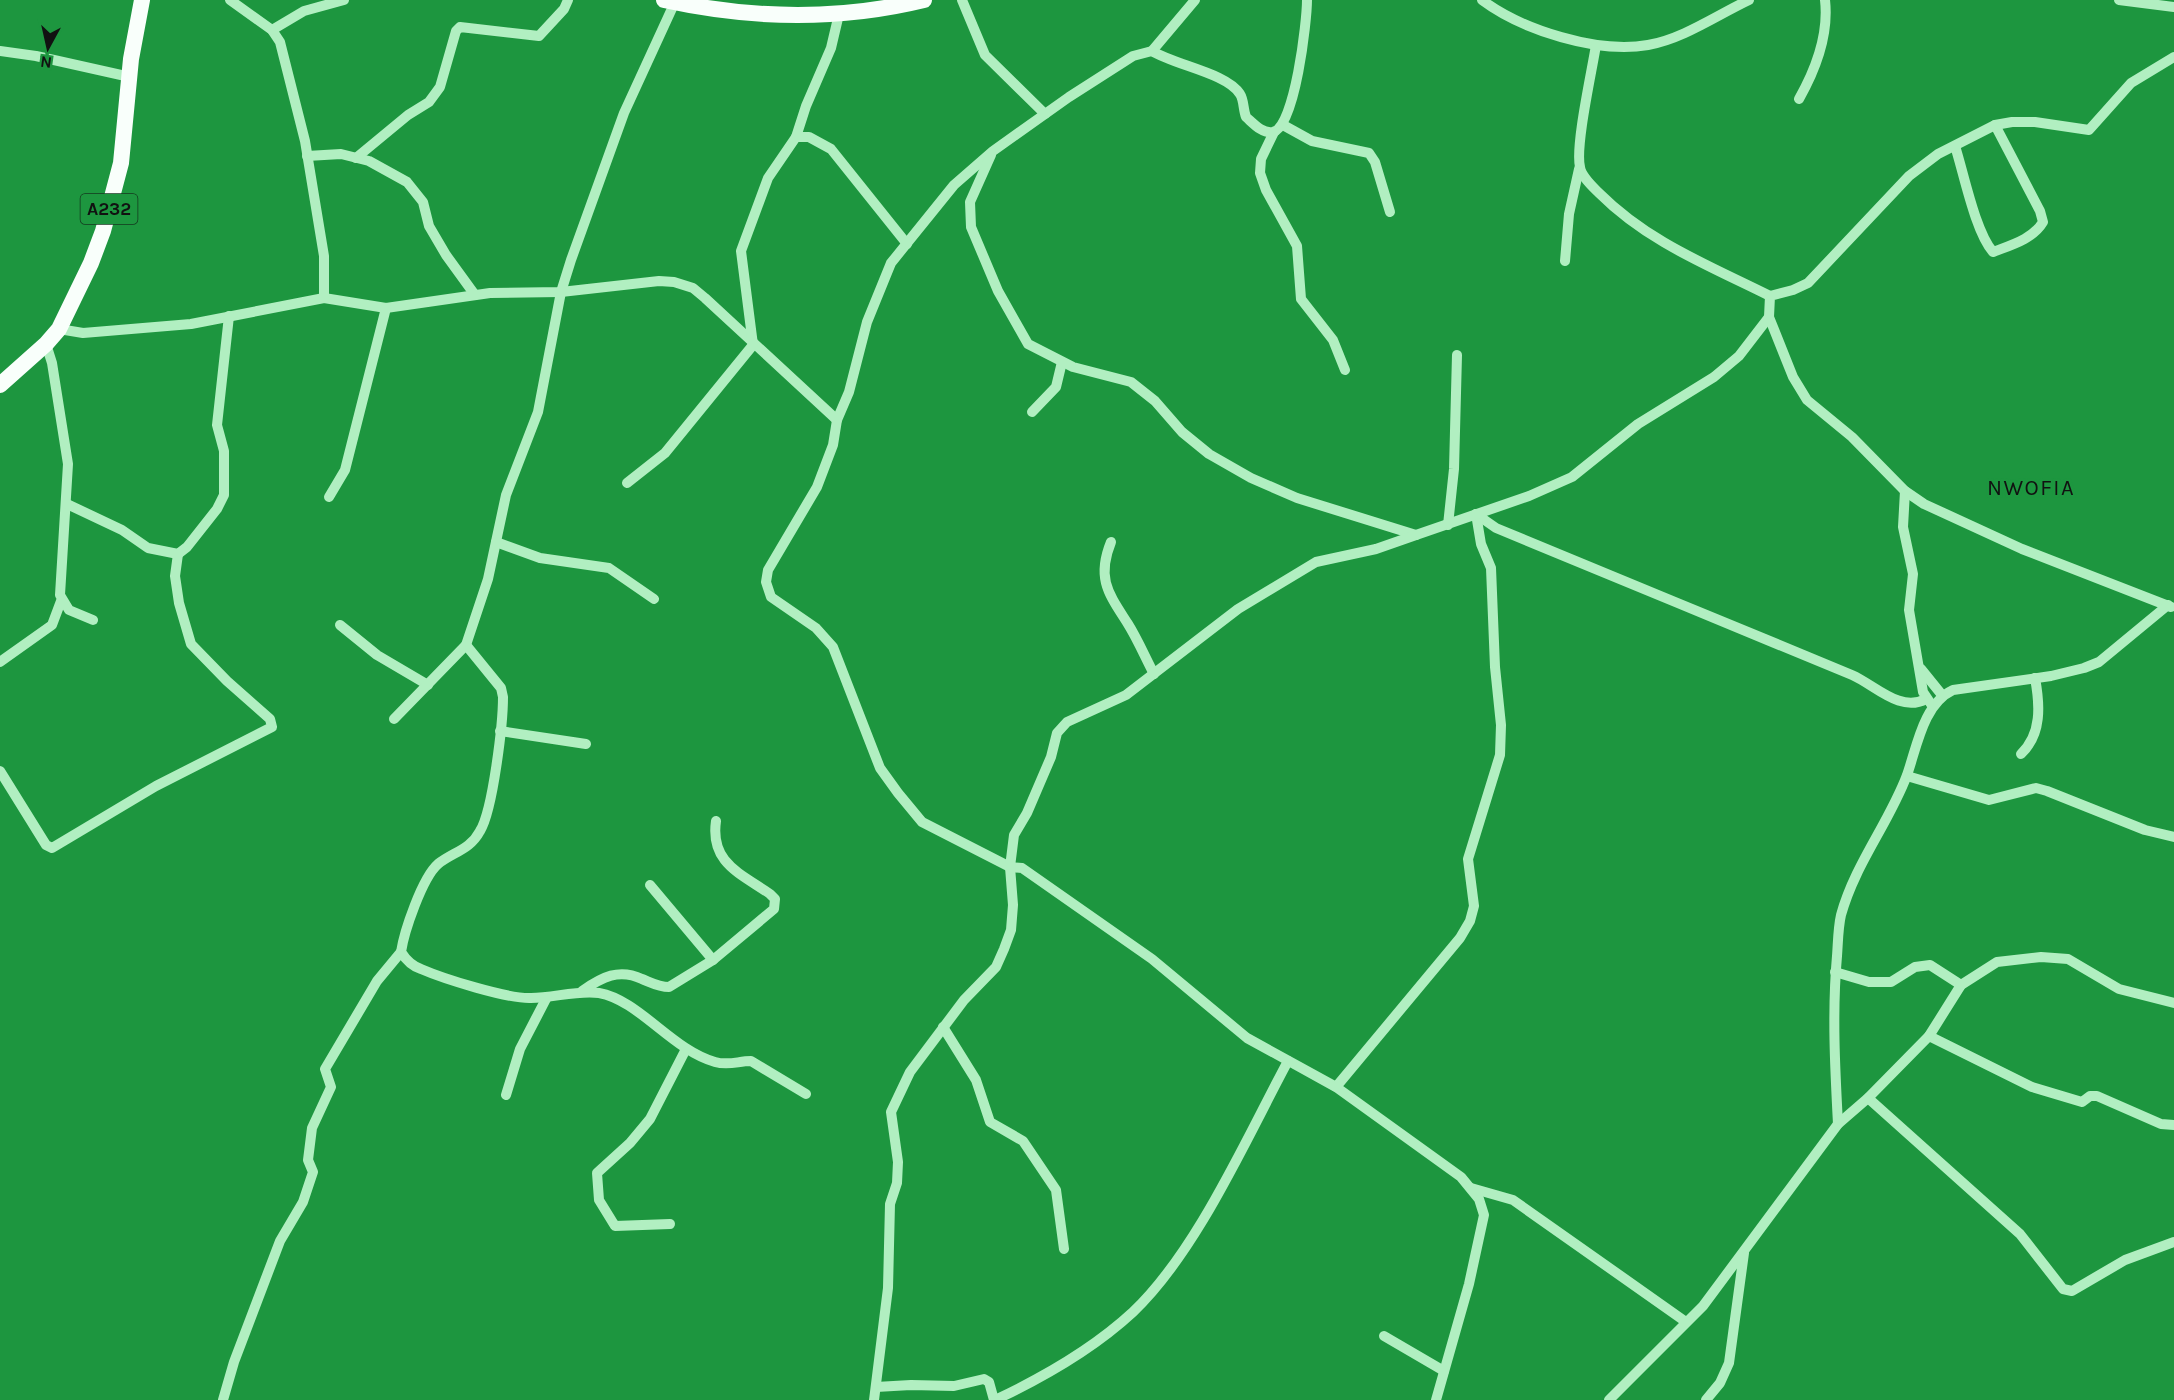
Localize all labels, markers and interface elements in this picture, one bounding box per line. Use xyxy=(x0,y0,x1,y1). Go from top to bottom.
north arrow xyxy=(18,18,78,78)
text: N xyxy=(39,52,53,73)
road number: A232 xyxy=(80,194,138,224)
district label: NWOFIA xyxy=(1987,475,2075,501)

